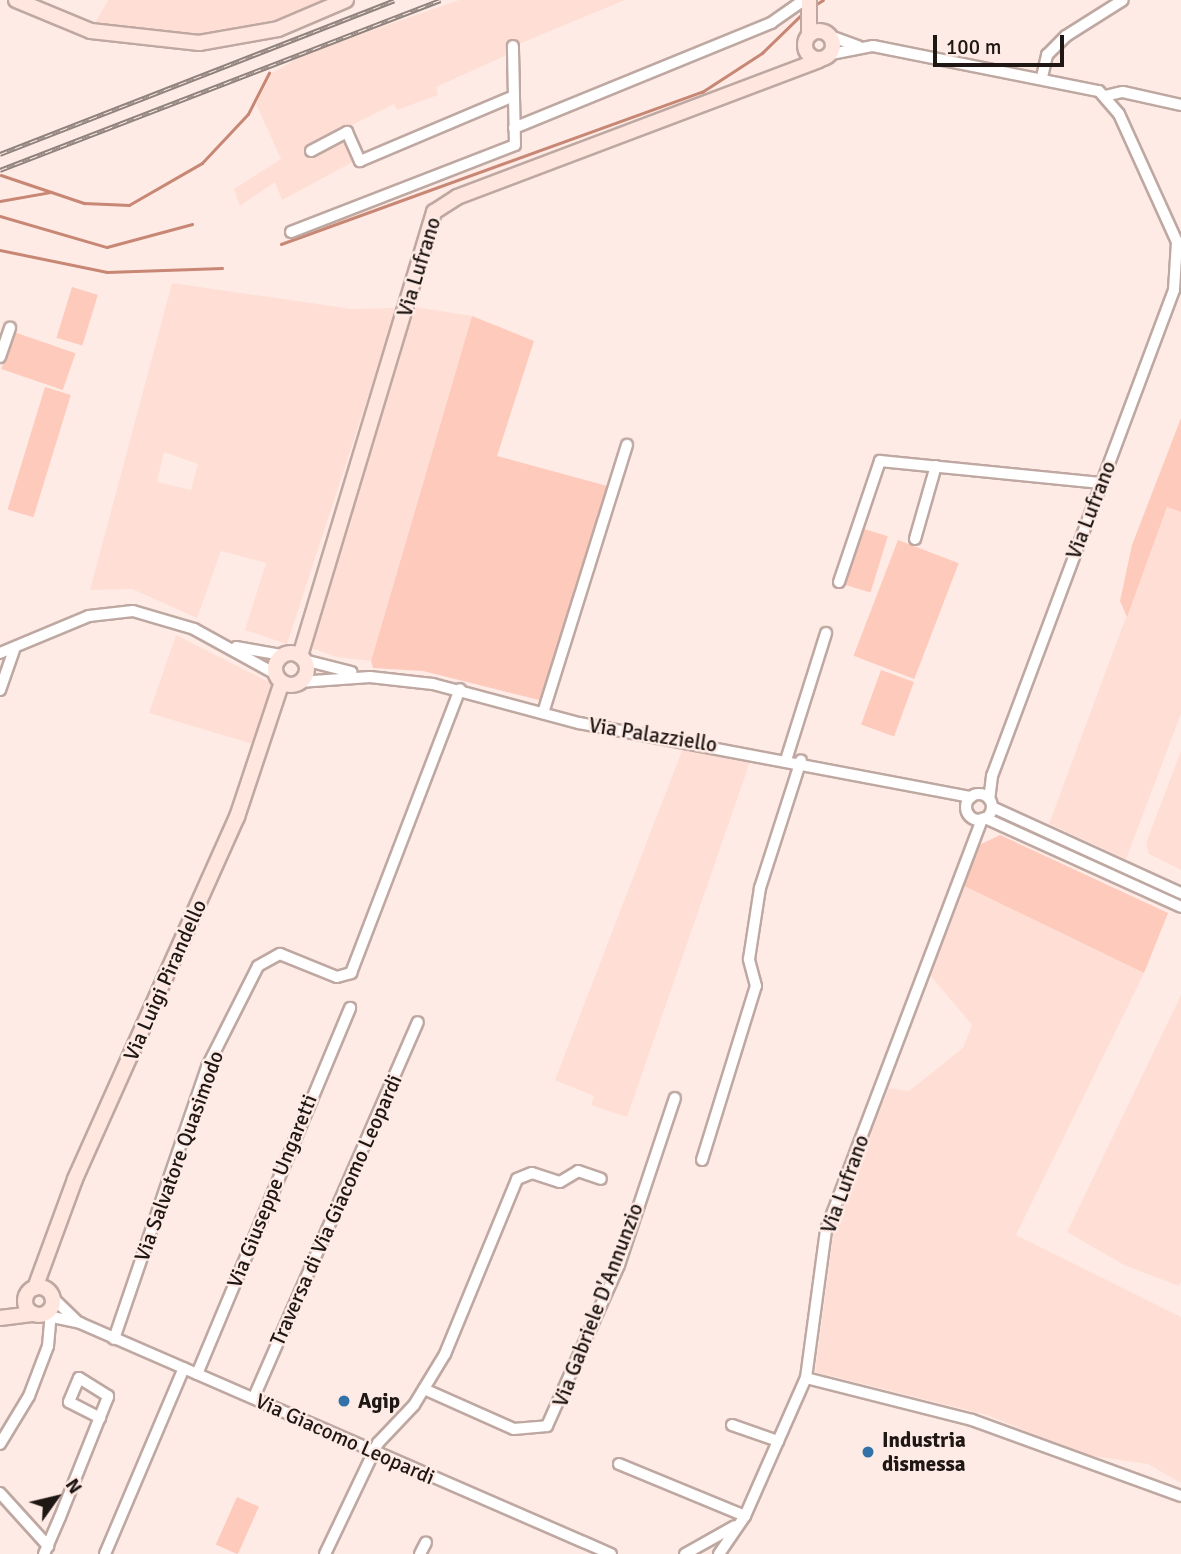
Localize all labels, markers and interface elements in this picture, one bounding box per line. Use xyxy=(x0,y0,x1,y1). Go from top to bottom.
scale bar xyxy=(936,21,1067,65)
text: 100 m xyxy=(946,34,1001,60)
street label: Via Lufrano xyxy=(392,214,446,320)
street label: Via Lufrano xyxy=(1061,457,1121,563)
street label: Via Palazziello xyxy=(587,712,719,758)
street label: Via Luigi Pirandello xyxy=(118,896,212,1064)
street label: Via Salvatore Quasimodo xyxy=(129,1047,229,1265)
street label: Traversa di Via Giacomo Leopardi xyxy=(265,1070,407,1350)
street label: Via Giuseppe Ungaretti xyxy=(222,1091,322,1291)
street label: Via Lufrano xyxy=(816,1131,874,1237)
street label: Via Gabriele D'Annunzio xyxy=(547,1200,649,1410)
street label: Via Giacomo Leopardi xyxy=(251,1388,439,1490)
place label: Agip xyxy=(358,1388,400,1414)
marker: Agip xyxy=(336,1393,352,1409)
place label: Industria dismessa xyxy=(882,1427,966,1477)
marker: Industria dismessa xyxy=(860,1444,876,1460)
north arrow xyxy=(21,1463,91,1533)
text: N xyxy=(60,1474,87,1498)

